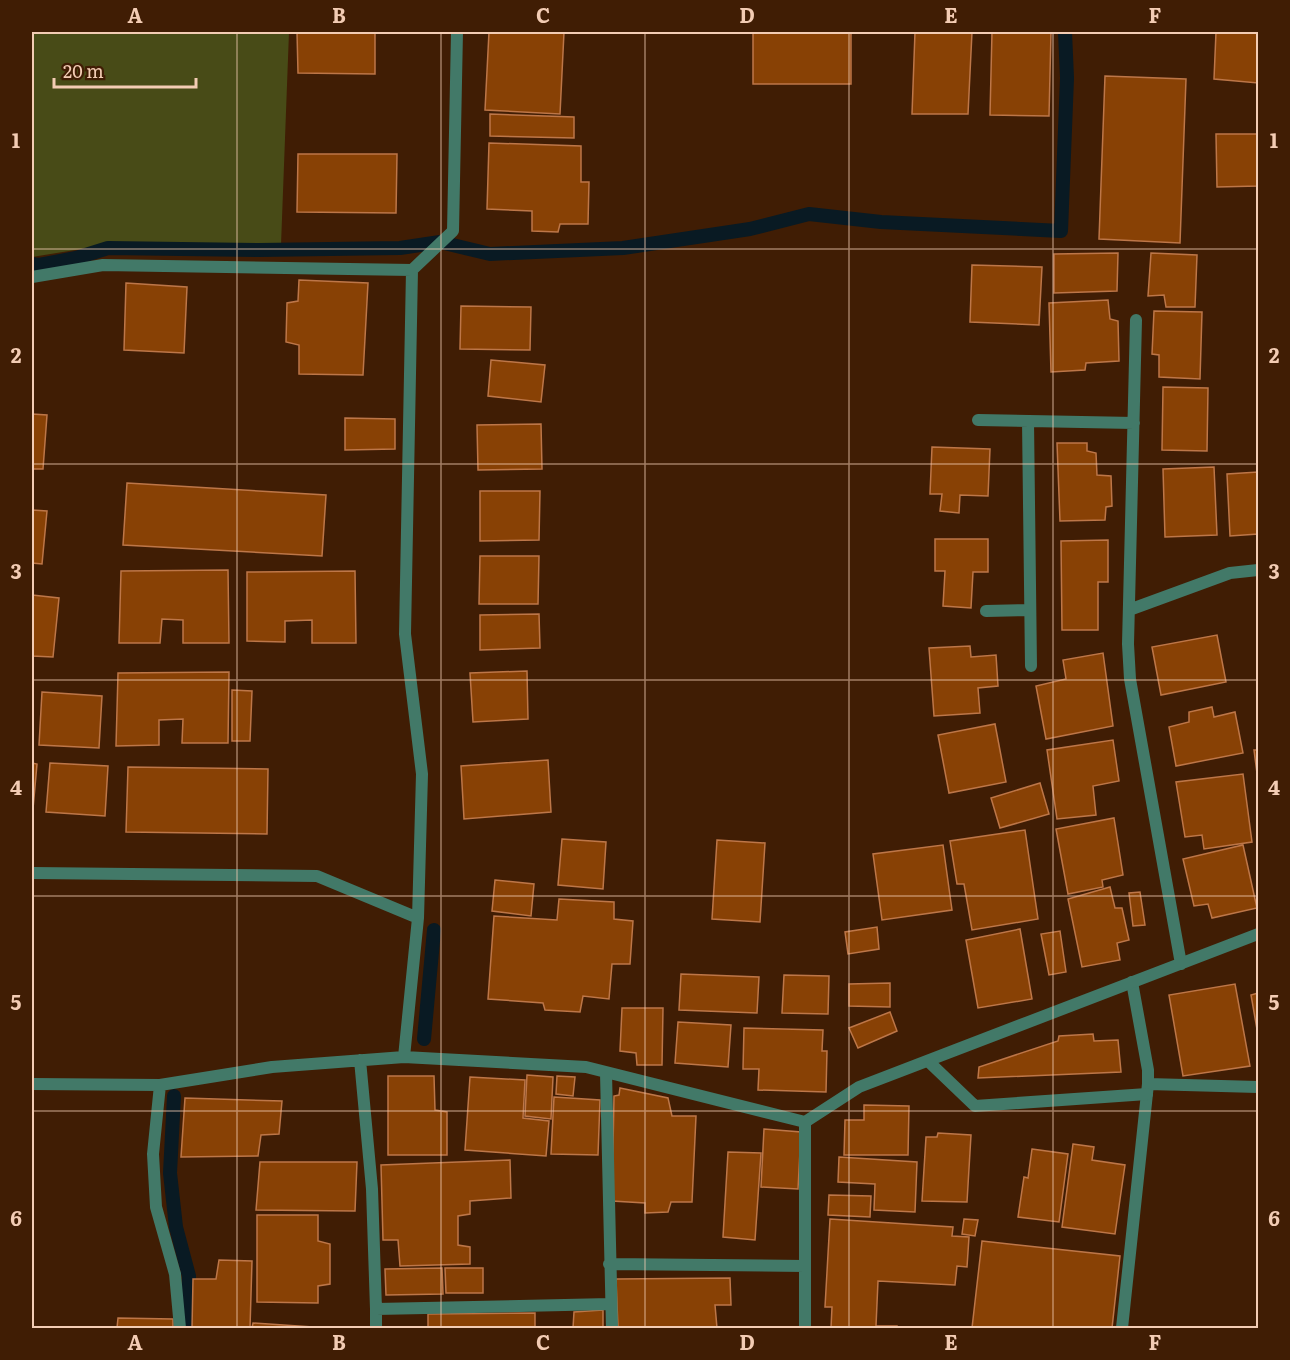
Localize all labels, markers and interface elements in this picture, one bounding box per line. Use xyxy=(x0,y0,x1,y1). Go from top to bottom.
text: A xyxy=(127,0,143,29)
text: B xyxy=(332,0,346,29)
text: C xyxy=(536,0,550,29)
text: D xyxy=(739,0,755,29)
text: E xyxy=(944,0,958,29)
text: F xyxy=(1149,0,1162,29)
scale bar xyxy=(54,51,196,89)
text: 20 m xyxy=(63,57,104,84)
text: 1 xyxy=(12,124,20,154)
text: 1 xyxy=(1270,124,1278,154)
text: 2 xyxy=(11,339,22,369)
text: 2 xyxy=(1269,339,1280,369)
text: 3 xyxy=(10,555,22,585)
text: 3 xyxy=(1268,555,1280,585)
text: 4 xyxy=(10,771,22,801)
text: 4 xyxy=(1268,771,1280,801)
text: 5 xyxy=(11,986,22,1016)
text: 5 xyxy=(1269,986,1280,1016)
text: 6 xyxy=(10,1202,22,1232)
text: 6 xyxy=(1268,1202,1280,1232)
text: A xyxy=(127,1326,143,1356)
text: B xyxy=(332,1326,346,1356)
text: C xyxy=(536,1326,550,1356)
text: D xyxy=(739,1326,755,1356)
text: E xyxy=(944,1326,958,1356)
text: F xyxy=(1149,1326,1162,1356)

